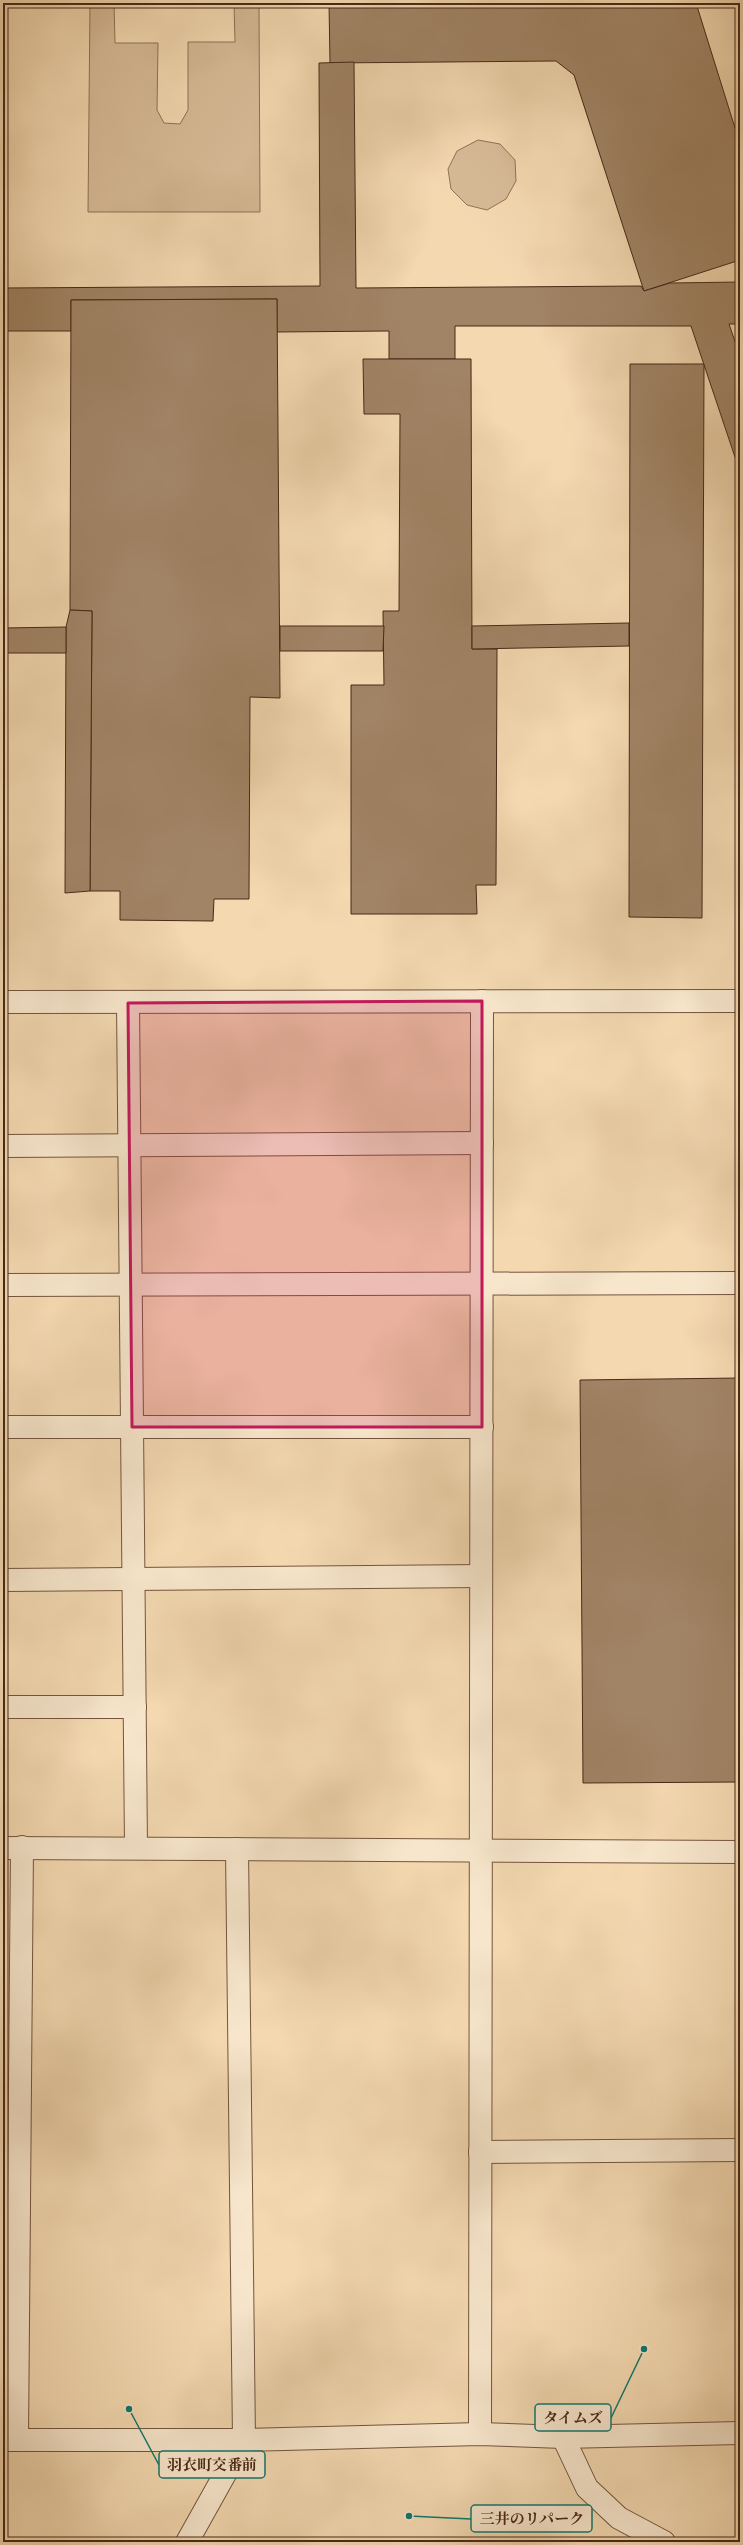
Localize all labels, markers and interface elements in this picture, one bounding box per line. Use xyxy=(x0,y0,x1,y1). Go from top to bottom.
callout: タイムズ xyxy=(535,2404,611,2431)
text: タイムズ xyxy=(543,2410,603,2427)
callout: 羽衣町交番前 xyxy=(159,2451,265,2478)
text: 羽衣町交番前 xyxy=(167,2457,257,2474)
callout: 三井のリパーク xyxy=(471,2505,592,2532)
text: 三井のリパーク xyxy=(480,2511,584,2528)

